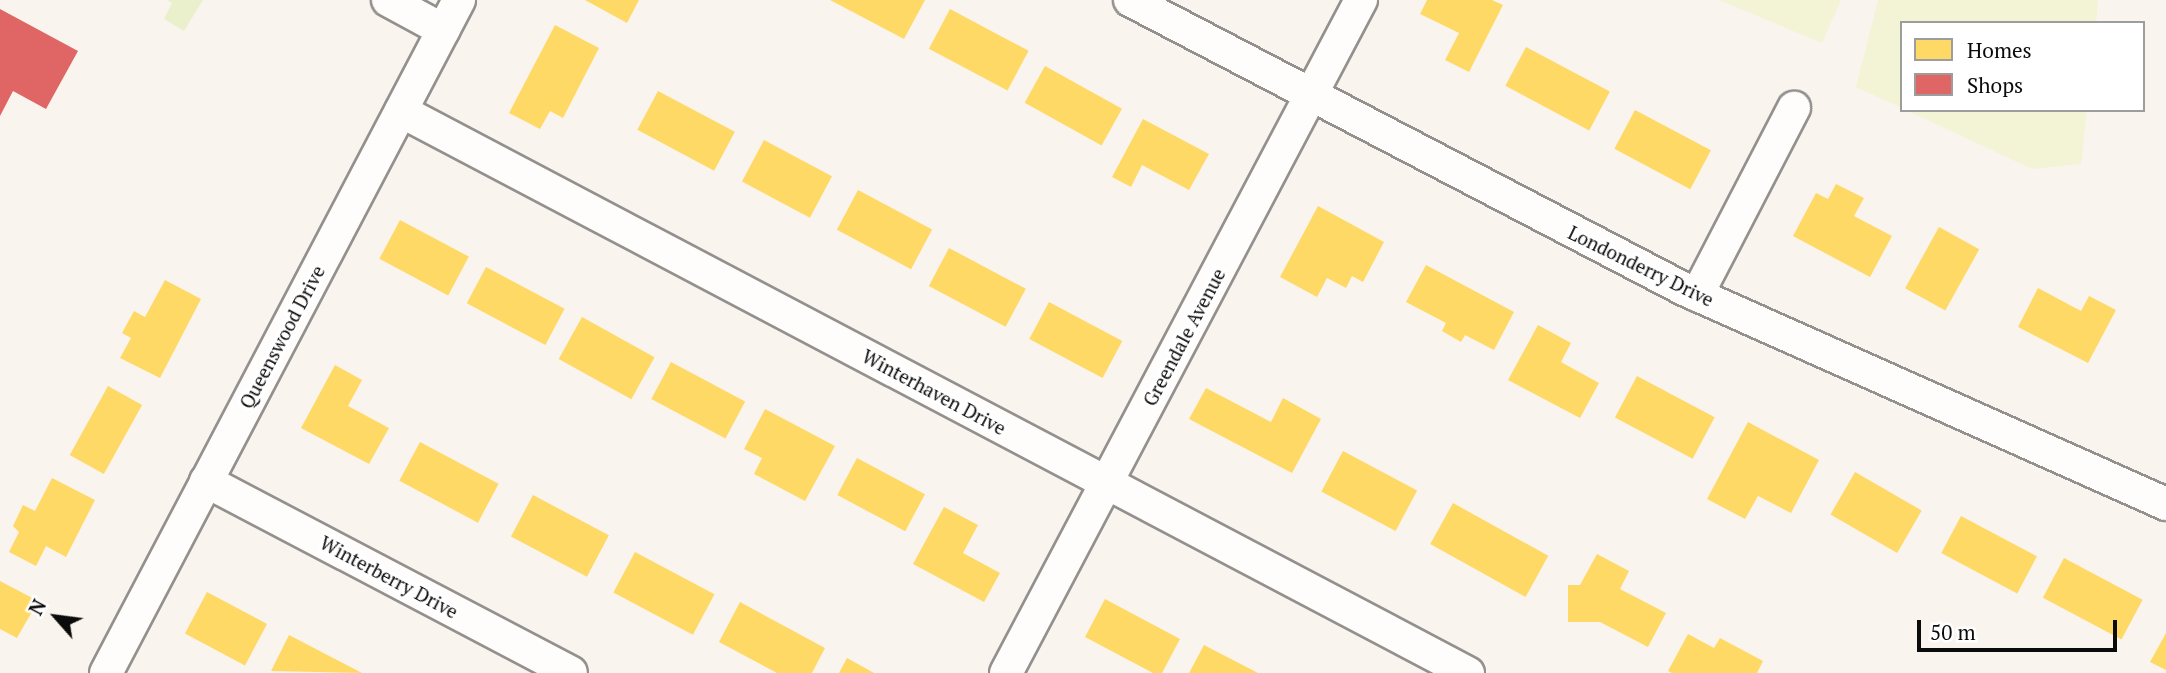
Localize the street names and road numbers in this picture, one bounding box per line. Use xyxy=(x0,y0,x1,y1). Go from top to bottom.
street label: Londonderry Drive xyxy=(1565,221,1717,311)
street label: Queenswood Drive xyxy=(235,262,329,412)
street label: Greendale Avenue xyxy=(1138,264,1230,410)
street label: Winterhaven Drive xyxy=(858,345,1010,439)
street label: Winterberry Drive xyxy=(316,531,462,623)

